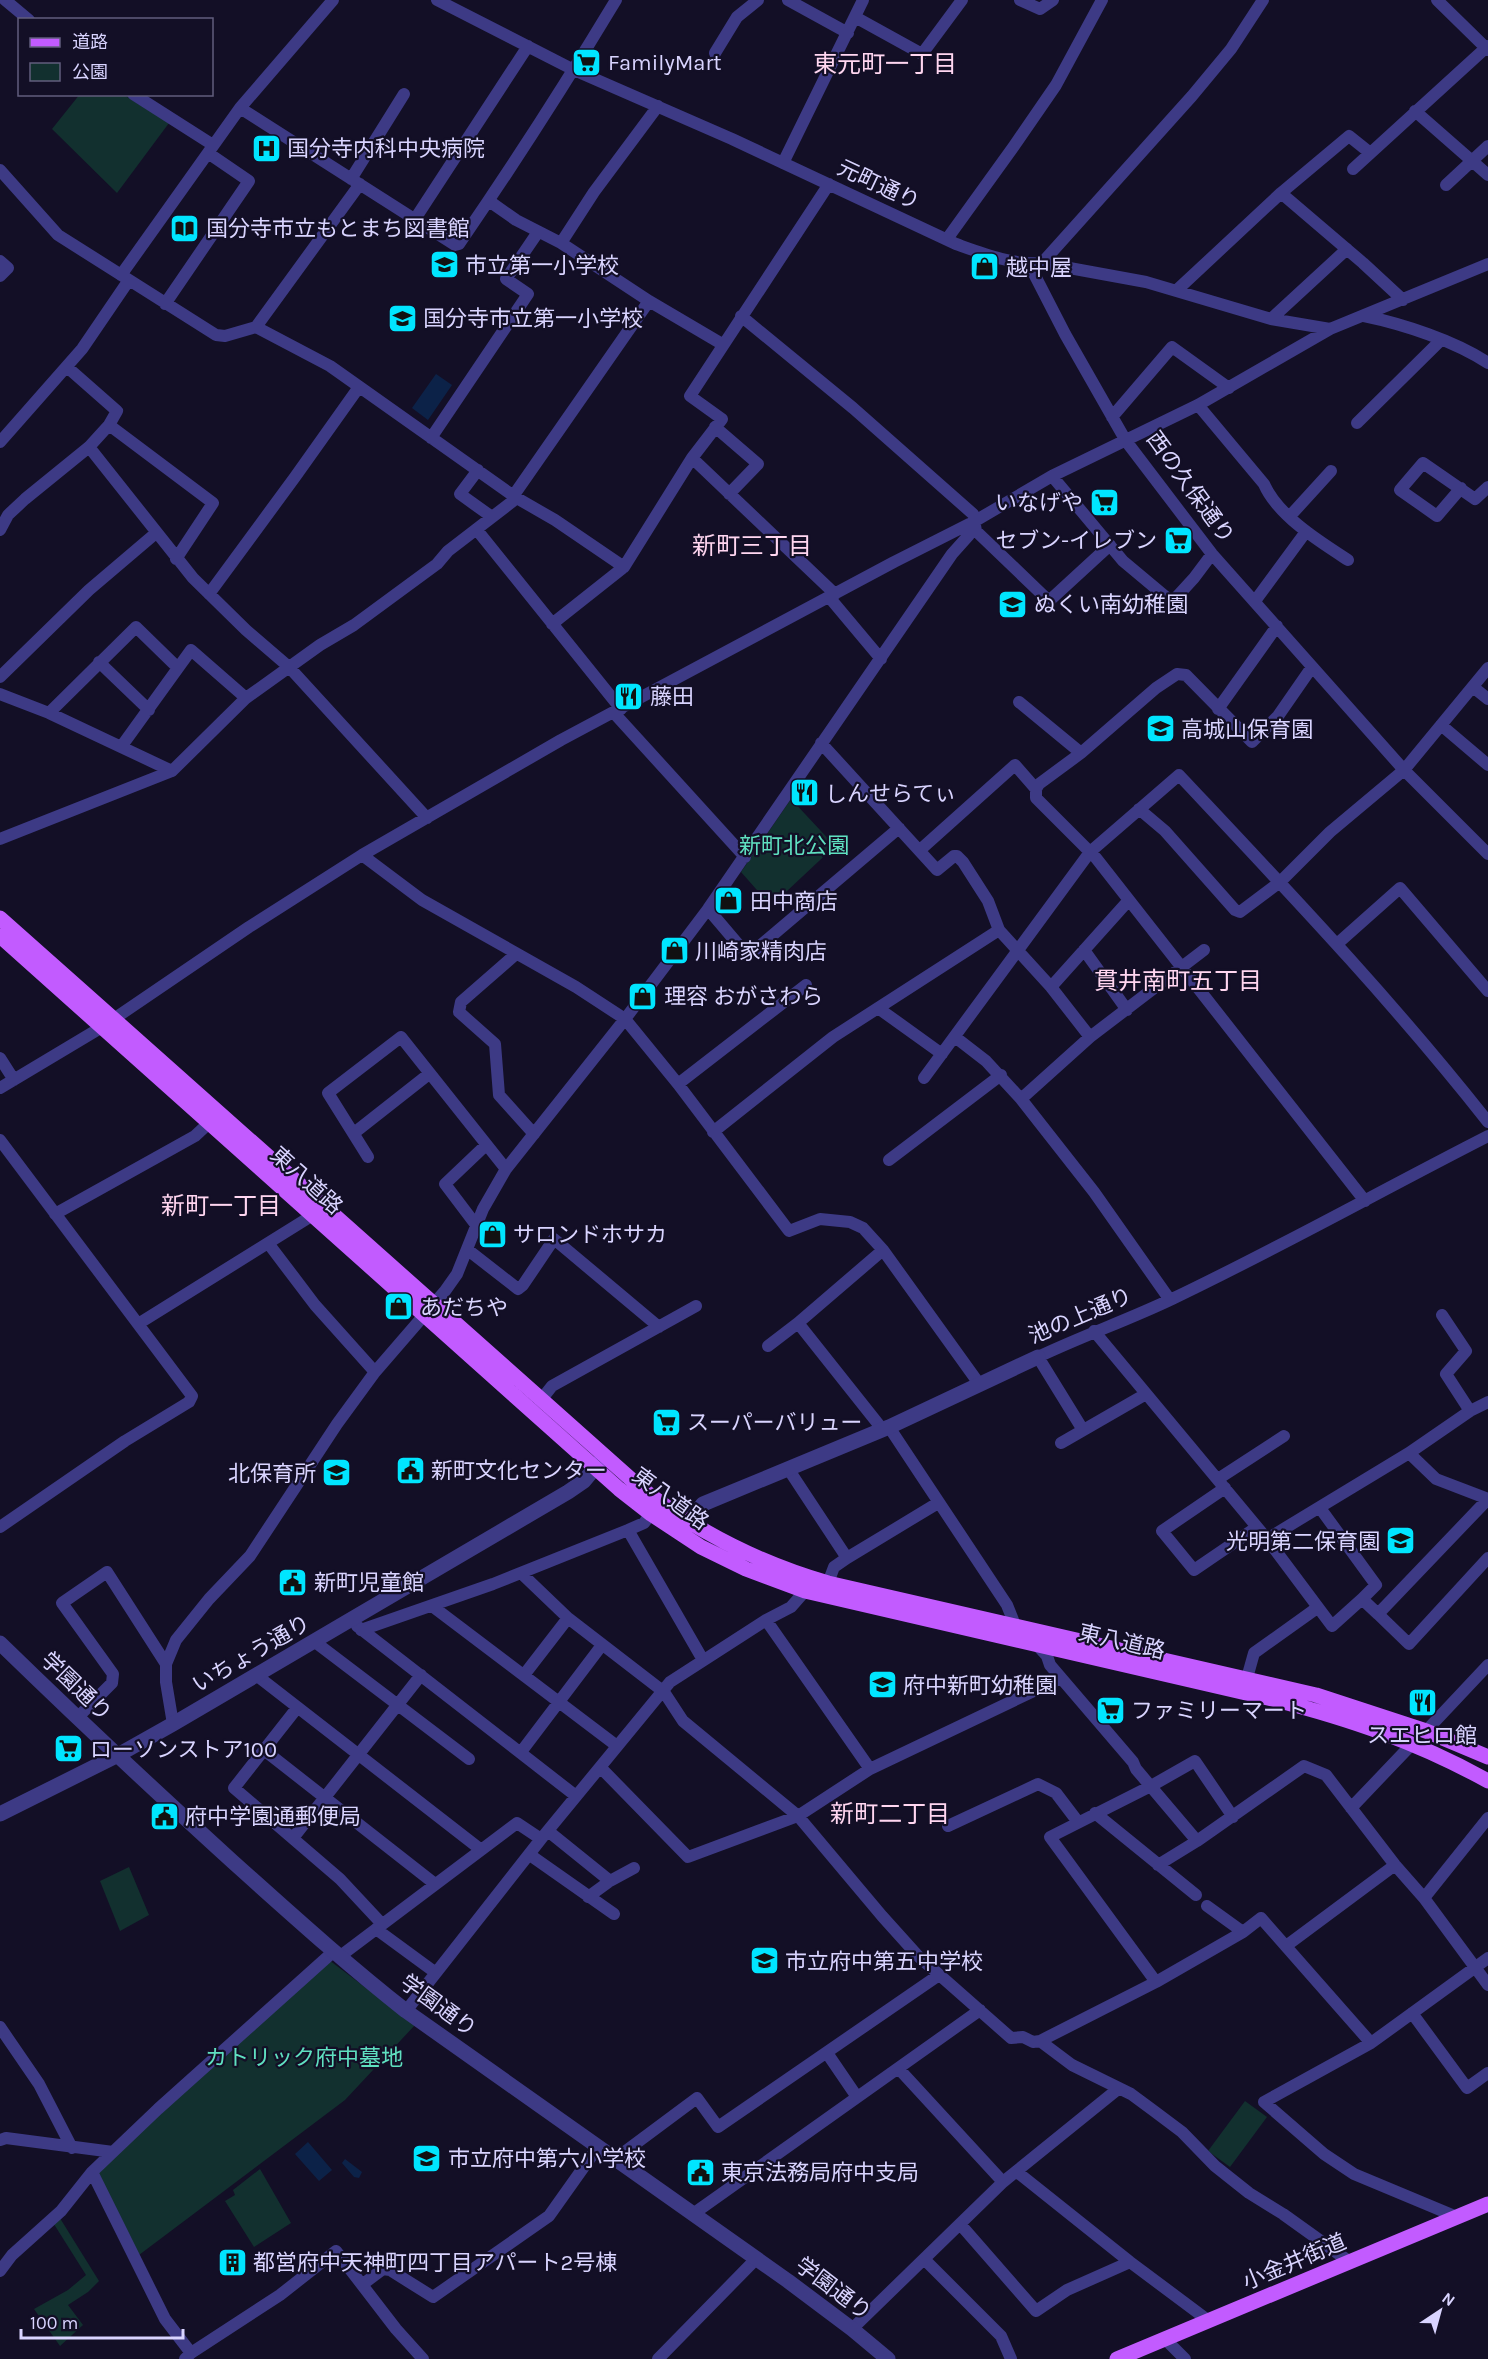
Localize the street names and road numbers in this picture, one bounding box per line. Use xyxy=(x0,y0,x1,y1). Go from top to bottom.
street label: 元町通り xyxy=(833,155,924,215)
street label: 西の久保通り xyxy=(1141,427,1240,549)
street label: 東八道路 xyxy=(265,1142,348,1220)
street label: 池の上通り xyxy=(1025,1282,1136,1349)
street label: 東八道路 xyxy=(627,1462,714,1535)
street label: いちょう通り xyxy=(188,1610,315,1698)
street label: 東八道路 xyxy=(1076,1619,1168,1665)
street label: 学園通り xyxy=(36,1647,117,1727)
street label: 学園通り xyxy=(395,1969,482,2042)
street label: 小金井街道 xyxy=(1239,2228,1350,2295)
street label: 学園通り xyxy=(790,2252,876,2326)

